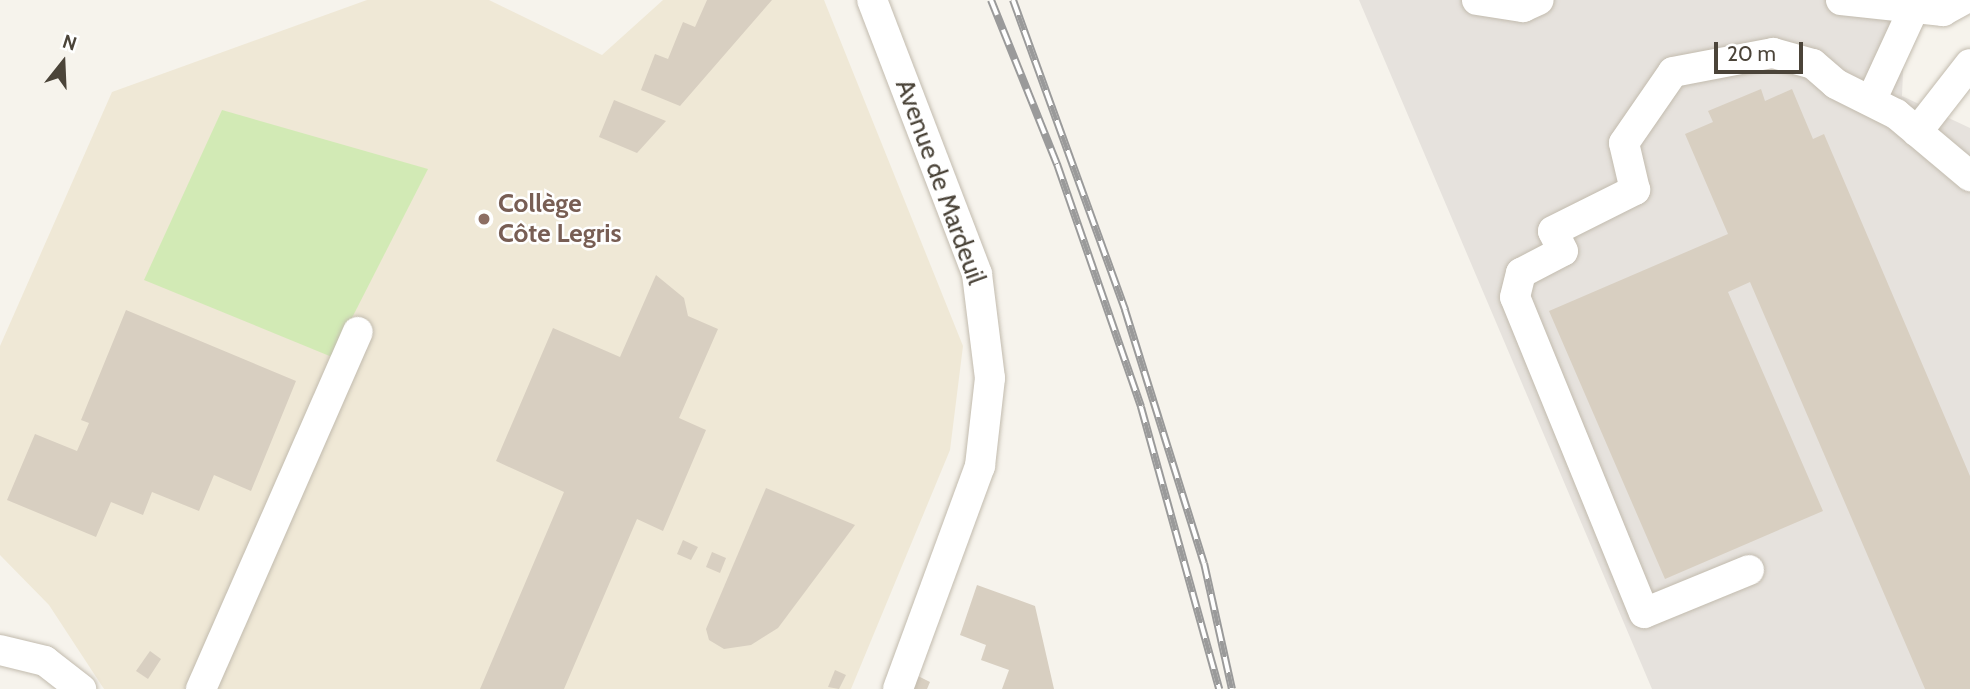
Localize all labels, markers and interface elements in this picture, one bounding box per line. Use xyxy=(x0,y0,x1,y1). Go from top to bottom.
north arrow xyxy=(28,28,98,98)
scale bar xyxy=(1718,28,1807,72)
text: N xyxy=(60,30,80,56)
text: 20 m xyxy=(1727,41,1776,66)
street label: Avenue de Mardeuil xyxy=(888,75,992,289)
place label: Collège Côte Legris xyxy=(498,188,621,249)
marker: Collège Côte Legris xyxy=(476,211,492,227)

